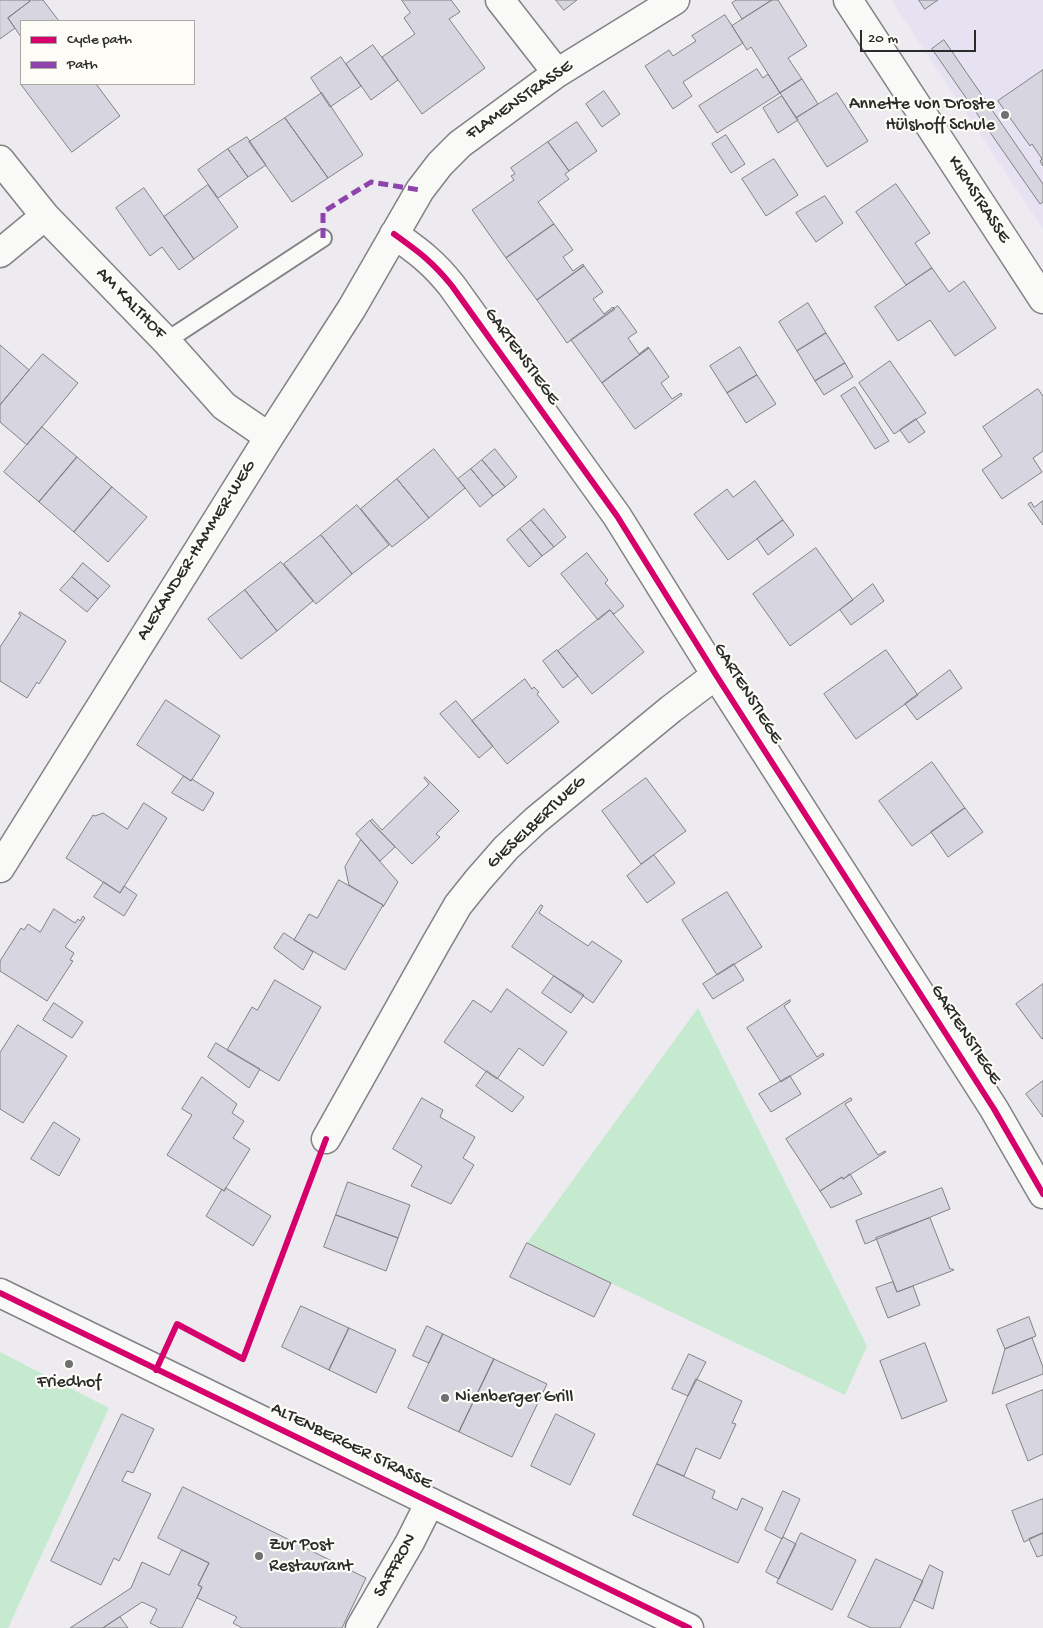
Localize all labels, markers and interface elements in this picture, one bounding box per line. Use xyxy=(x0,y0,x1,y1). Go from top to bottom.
legend xyxy=(20,20,195,85)
scale bar xyxy=(863,20,979,52)
text: 20 m xyxy=(868,30,898,48)
text: Cycle path xyxy=(67,31,132,49)
text: Path xyxy=(67,56,98,74)
street label: FLAMENSTRASSE xyxy=(463,56,577,146)
place label: Annette von Droste Hülshoff Schule xyxy=(849,94,995,136)
marker: Annette von Droste Hülshoff Schule xyxy=(999,109,1011,121)
street label: KIRMSTRASSE xyxy=(942,152,1014,248)
street label: AM KALTHOF xyxy=(90,263,170,345)
street label: GARTENSTIEGE xyxy=(479,304,563,410)
street label: ALEXANDER-HAMMER-WEG xyxy=(133,457,261,645)
street label: GARTENSTIEGE xyxy=(707,640,787,748)
street label: GIESELBERTWEG xyxy=(483,772,591,874)
street label: GARTENSTIEGE xyxy=(925,981,1005,1089)
marker: Friedhof xyxy=(63,1358,75,1370)
place label: Friedhof xyxy=(37,1372,101,1394)
place label: Nienberger Grill xyxy=(455,1387,573,1409)
marker: Nienberger Grill xyxy=(439,1392,451,1404)
street label: ALTENBERGER STRASSE xyxy=(267,1399,435,1495)
street label: SAFFRON xyxy=(370,1530,422,1602)
place label: Zur Post Restaurant xyxy=(269,1535,352,1578)
marker: Zur Post Restaurant xyxy=(253,1550,265,1562)

